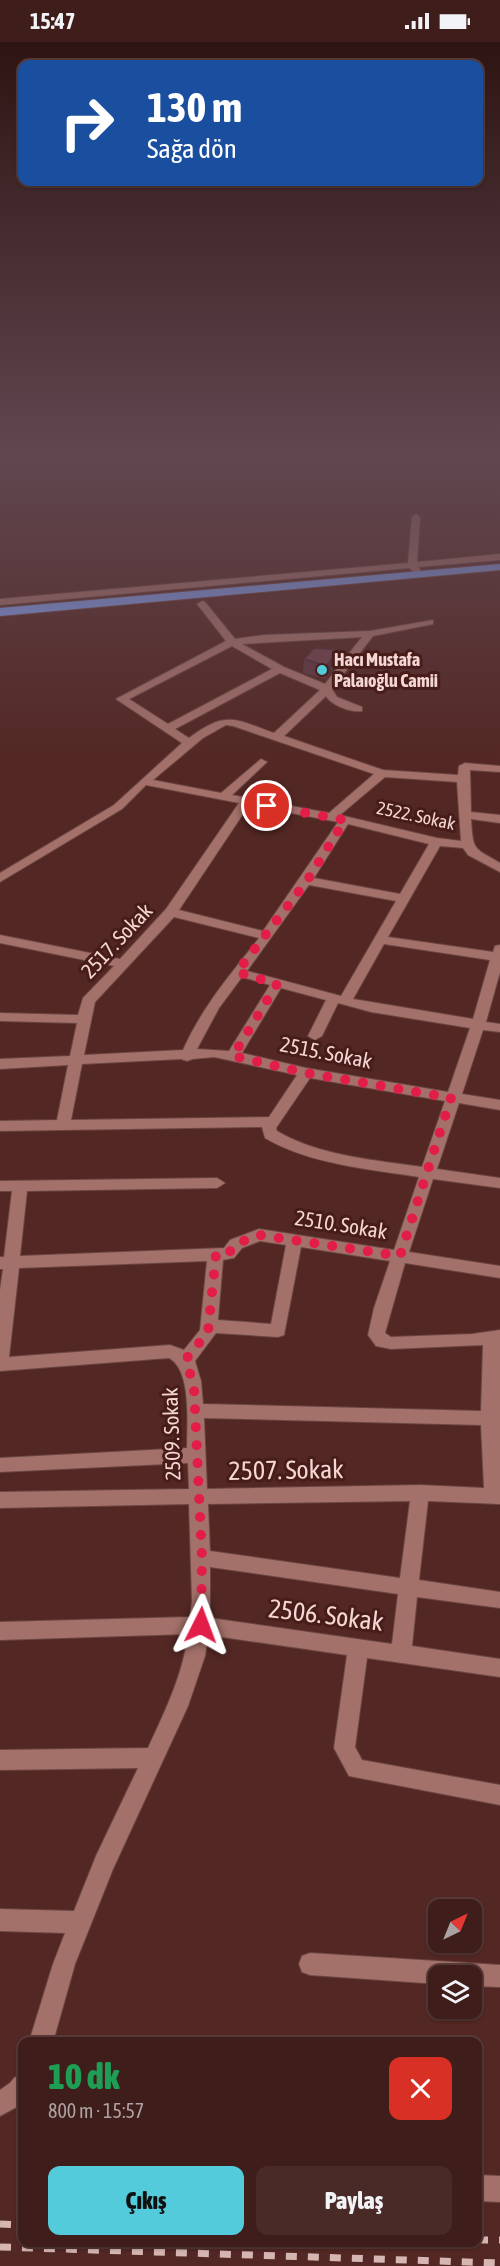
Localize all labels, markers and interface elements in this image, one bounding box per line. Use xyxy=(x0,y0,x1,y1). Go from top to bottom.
text: 15:47 xyxy=(30,8,75,34)
text: 130 m xyxy=(147,83,242,131)
icon: right xyxy=(48,84,126,162)
text: Sağa dön xyxy=(147,133,237,164)
place label: Hacı Mustafa Palaıoğlu Camii xyxy=(334,649,438,691)
marker: Hacı Mustafa Palaıoğlu Camii xyxy=(315,663,329,677)
pin xyxy=(241,780,292,831)
icon: arrive xyxy=(250,789,283,822)
street label: 2522. Sokak xyxy=(375,797,457,834)
street label: 2517. Sokak xyxy=(76,898,157,983)
street label: 2515. Sokak xyxy=(278,1031,374,1073)
street label: 2510. Sokak xyxy=(293,1205,389,1243)
street label: 2509. Sokak xyxy=(157,1387,185,1481)
street label: 2507. Sokak xyxy=(228,1454,344,1486)
position arrow xyxy=(169,1593,233,1657)
street label: 2506. Sokak xyxy=(267,1593,385,1637)
north arrow xyxy=(428,1899,482,1953)
map controls xyxy=(428,1899,482,2019)
button: layers xyxy=(428,1965,482,2019)
text: 10 dk xyxy=(48,2055,120,2097)
button: close xyxy=(389,2057,452,2120)
text: 800 m · 15:57 xyxy=(48,2099,144,2122)
button: Çıkış xyxy=(48,2166,244,2235)
button: Paylaş xyxy=(256,2166,452,2235)

